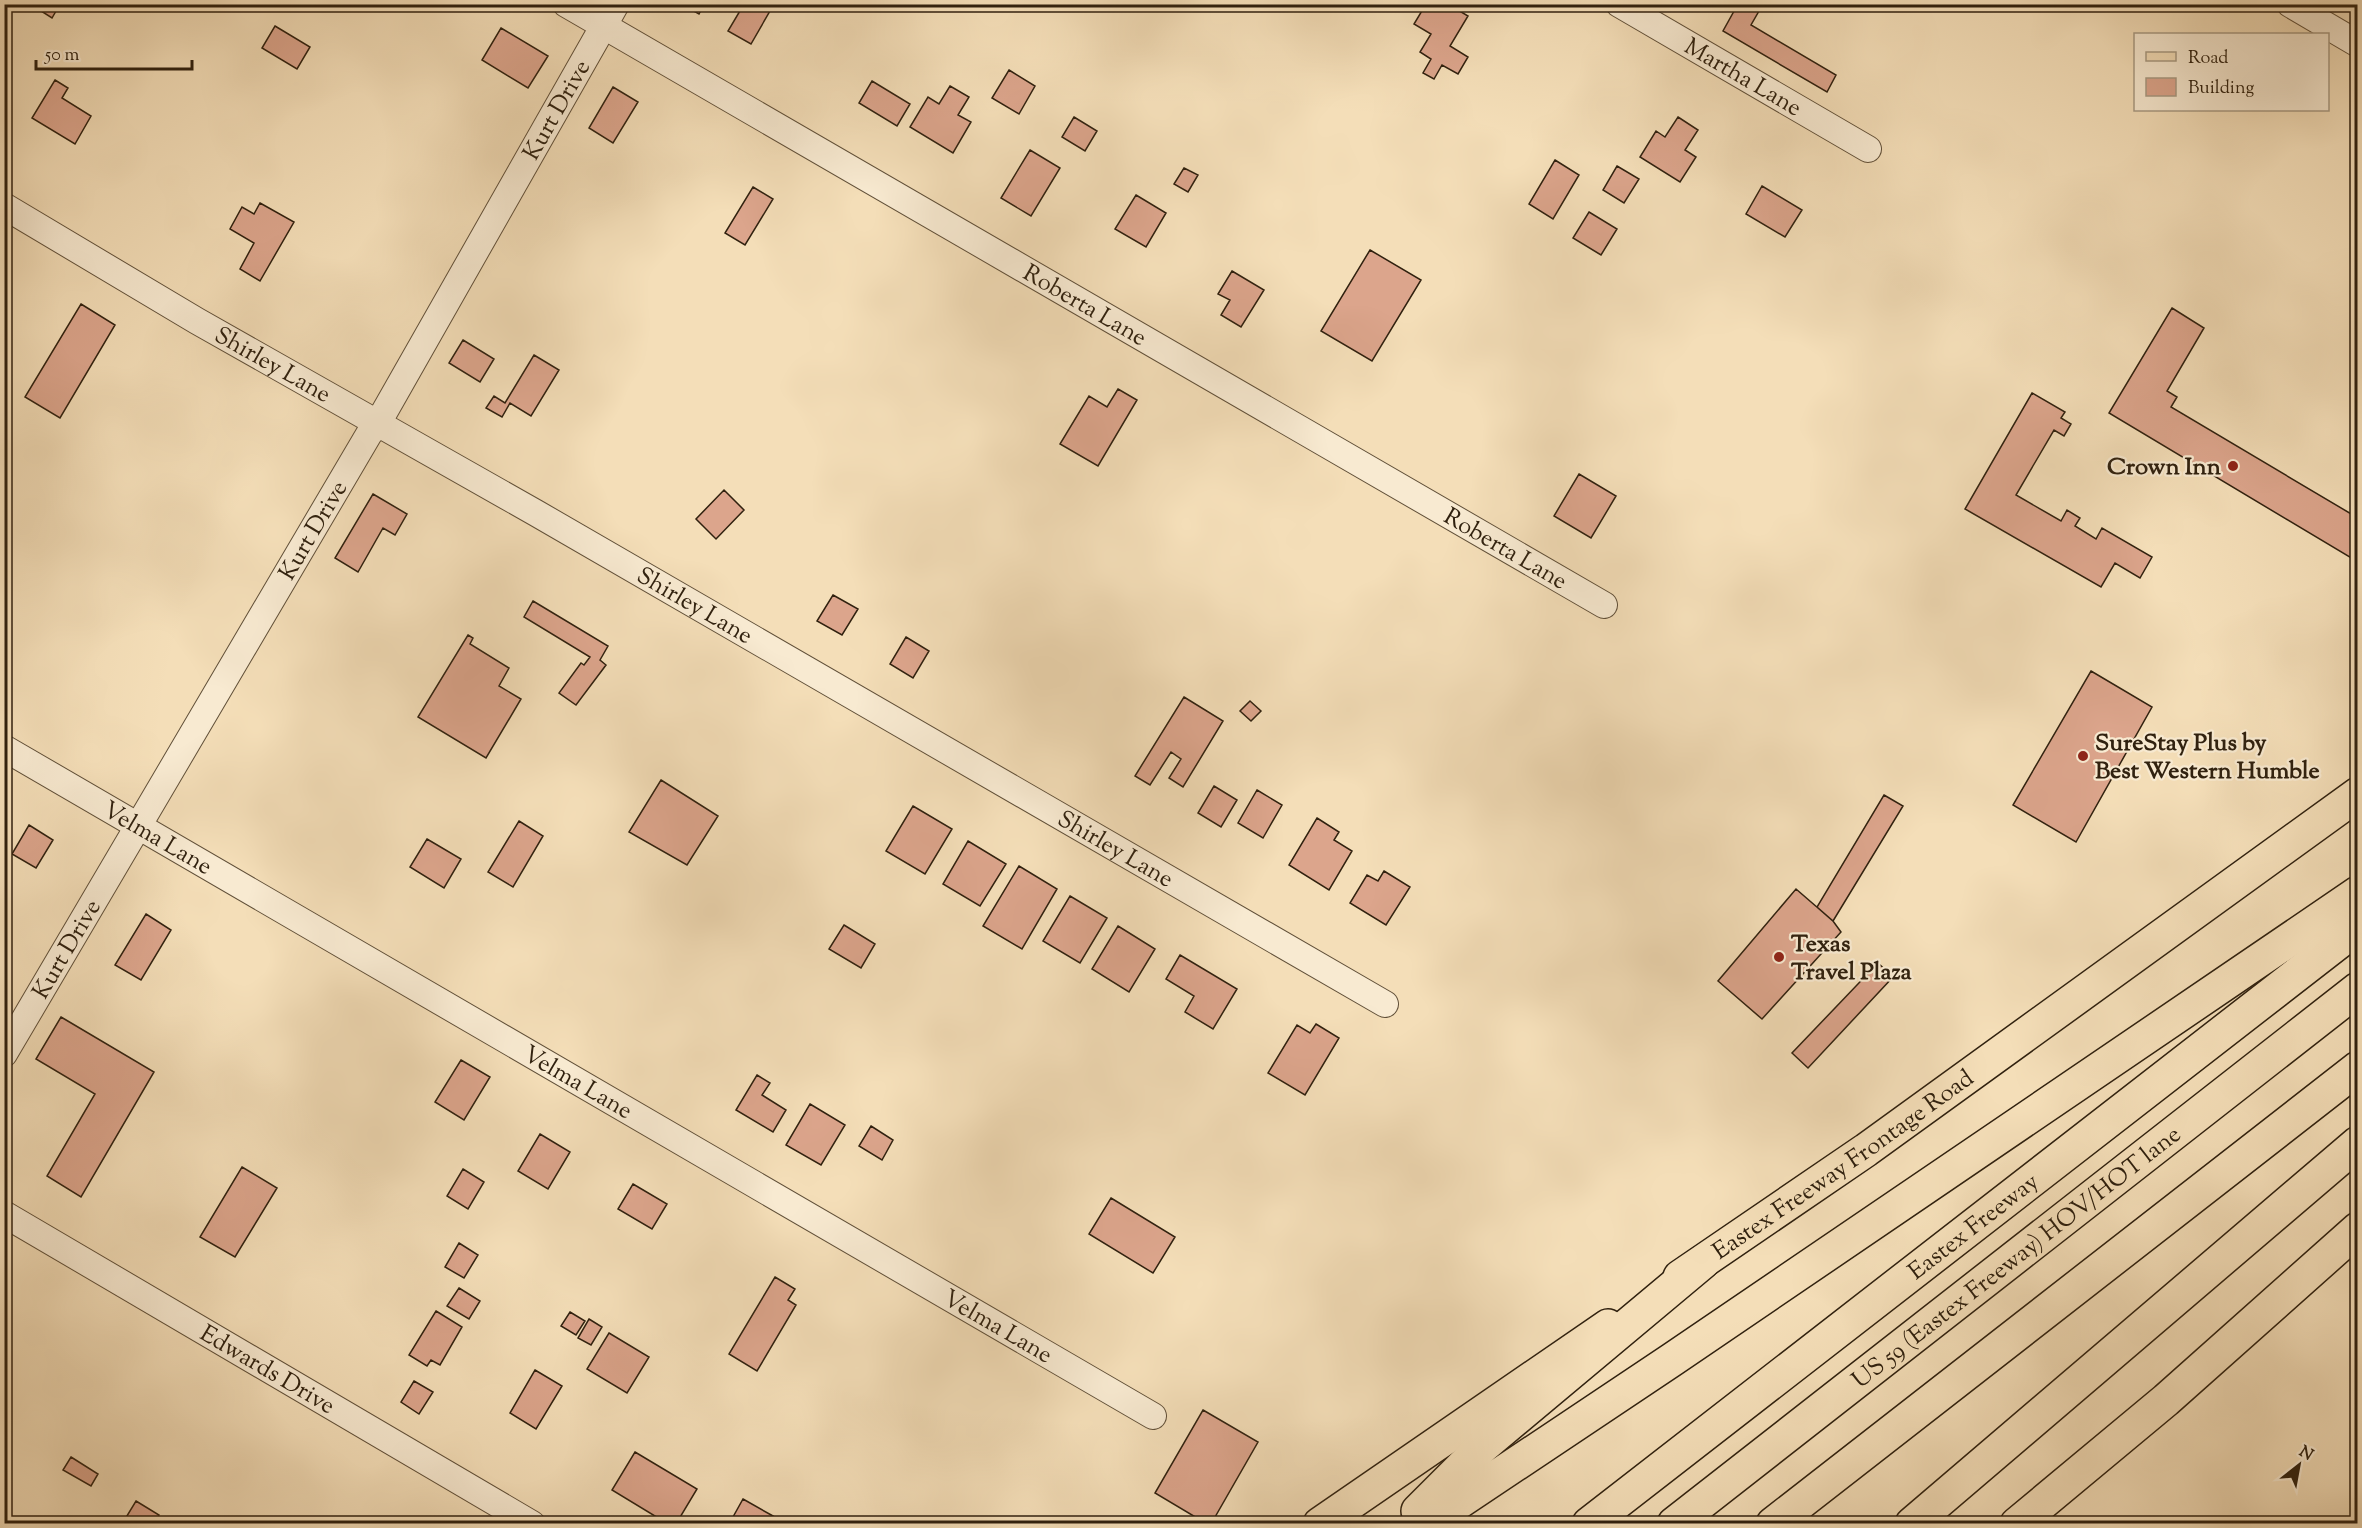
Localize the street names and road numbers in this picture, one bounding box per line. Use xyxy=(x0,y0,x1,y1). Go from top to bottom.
street label: Martha Lane xyxy=(1677,31,1808,126)
street label: Kurt Drive xyxy=(516,54,600,167)
street label: Roberta Lane xyxy=(1016,257,1152,356)
street label: Shirley Lane xyxy=(207,319,337,412)
street label: Kurt Drive xyxy=(271,475,357,587)
street label: Roberta Lane xyxy=(1437,501,1573,599)
street label: Shirley Lane xyxy=(630,560,758,654)
street label: Velma Lane xyxy=(96,794,218,884)
street label: Shirley Lane xyxy=(1050,803,1179,897)
street label: Kurt Drive xyxy=(25,894,110,1006)
street label: Velma Lane xyxy=(516,1038,638,1129)
street label: Eastex Freeway Frontage Road xyxy=(1707,1063,1979,1265)
street label: US 59 (Eastex Freeway) HOV/HOT lane xyxy=(1845,1119,2189,1398)
street label: Eastex Freeway xyxy=(1902,1165,2044,1285)
street label: Velma Lane xyxy=(936,1282,1058,1373)
street label: Edwards Drive xyxy=(193,1318,341,1424)

